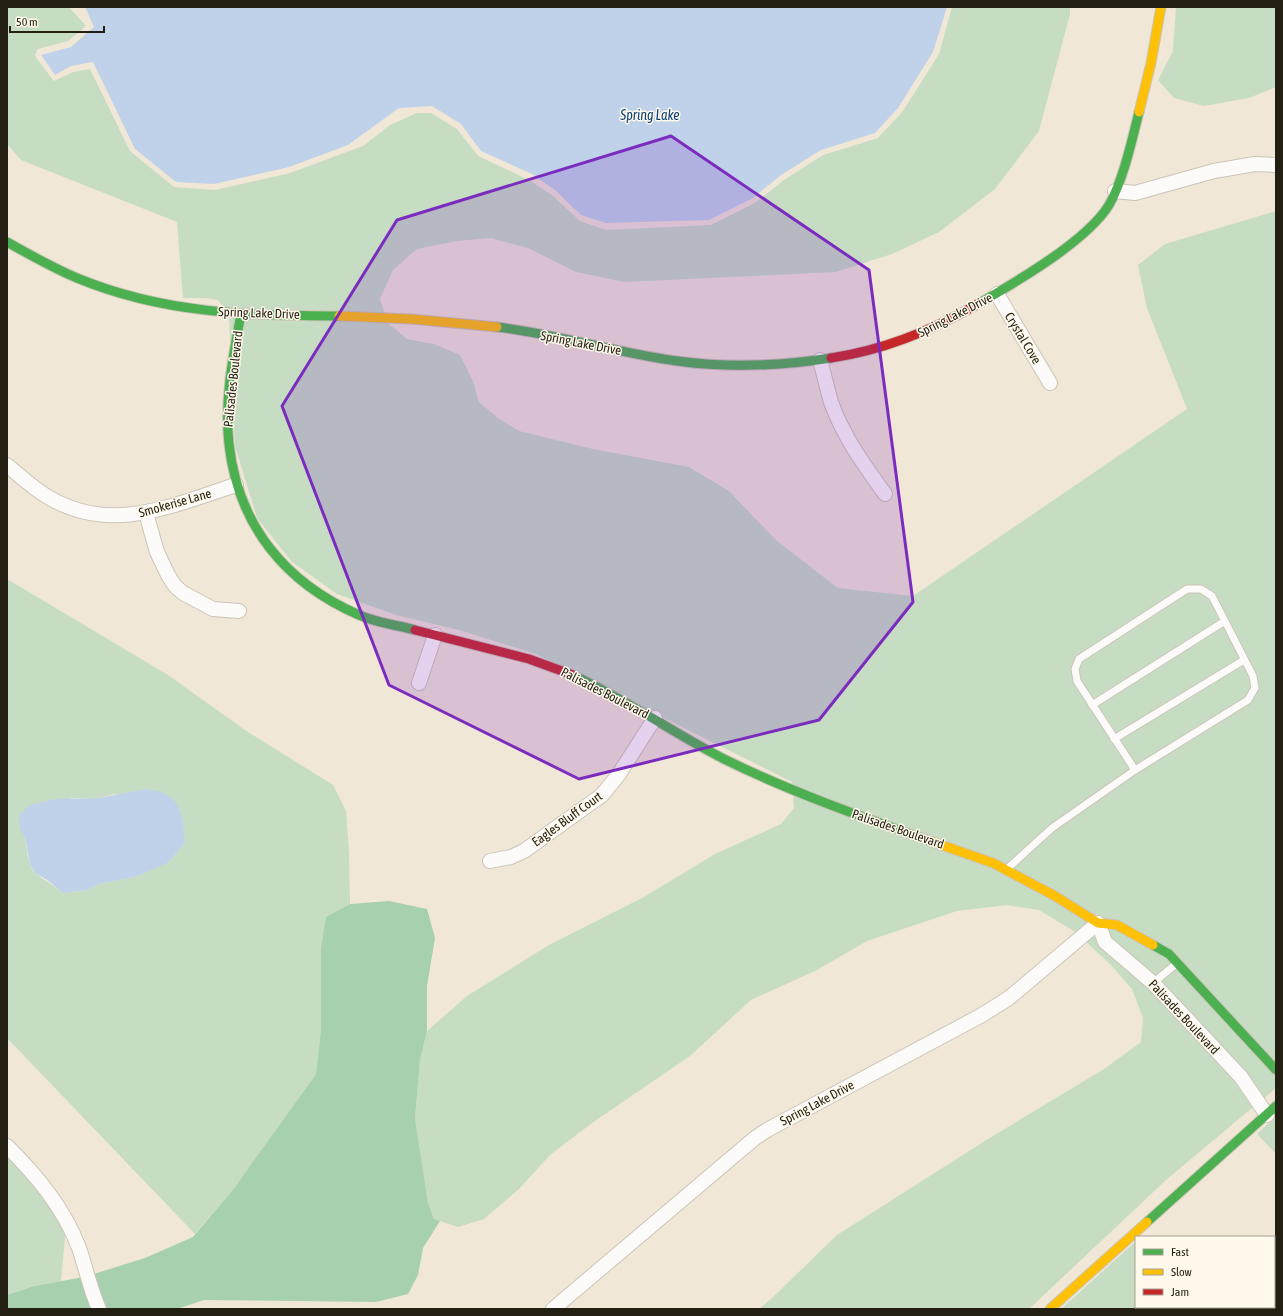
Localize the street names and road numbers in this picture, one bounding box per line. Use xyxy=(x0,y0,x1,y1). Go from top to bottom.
street label: Spring Lake Drive xyxy=(915,290,995,340)
street label: Spring Lake Drive xyxy=(218,304,300,322)
street label: Crystal Cove xyxy=(1002,309,1044,367)
street label: Spring Lake Drive xyxy=(540,328,623,358)
street label: Palisades Boulevard xyxy=(220,330,246,428)
street label: Smokerise Lane xyxy=(137,485,213,521)
street label: Palisades Boulevard xyxy=(559,664,651,722)
street label: Eagles Bluff Court xyxy=(529,788,605,850)
street label: Palisades Boulevard xyxy=(850,806,946,852)
street label: Palisades Boulevard xyxy=(1146,977,1222,1057)
street label: Spring Lake Drive xyxy=(777,1077,857,1129)

